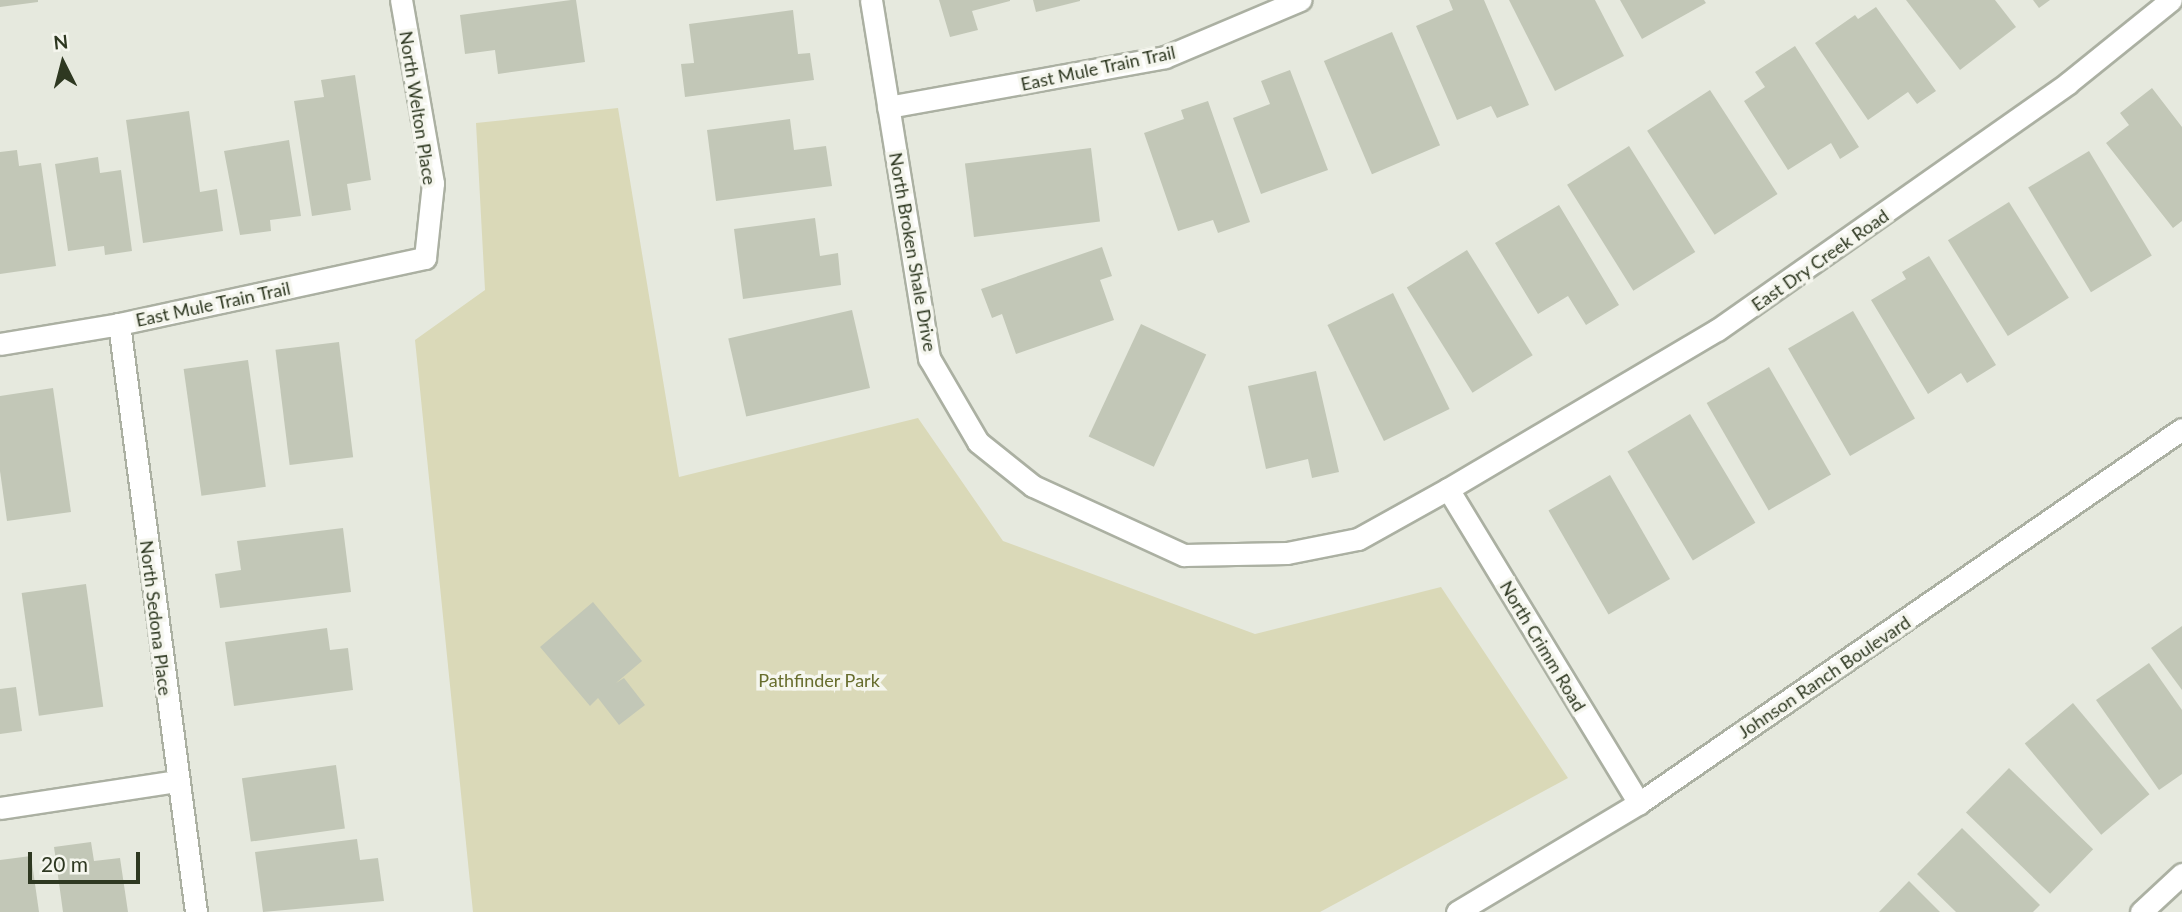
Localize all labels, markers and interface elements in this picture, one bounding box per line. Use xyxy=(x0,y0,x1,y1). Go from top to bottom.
north arrow xyxy=(28,28,98,98)
text: N xyxy=(52,29,69,54)
street label: North Welton Place xyxy=(395,29,441,187)
street label: East Mule Train Trail xyxy=(1018,41,1178,95)
street label: North Broken Shale Drive xyxy=(885,151,941,353)
street label: East Dry Creek Road xyxy=(1747,204,1893,316)
street label: East Mule Train Trail xyxy=(133,277,293,331)
street label: North Sedona Place xyxy=(136,539,176,697)
street label: North Crimm Road xyxy=(1496,577,1590,715)
street label: Johnson Ranch Boulevard xyxy=(1734,611,1914,743)
park label: Pathfinder Park xyxy=(758,669,880,691)
scale bar xyxy=(32,838,144,882)
text: 20 m xyxy=(41,851,88,876)

